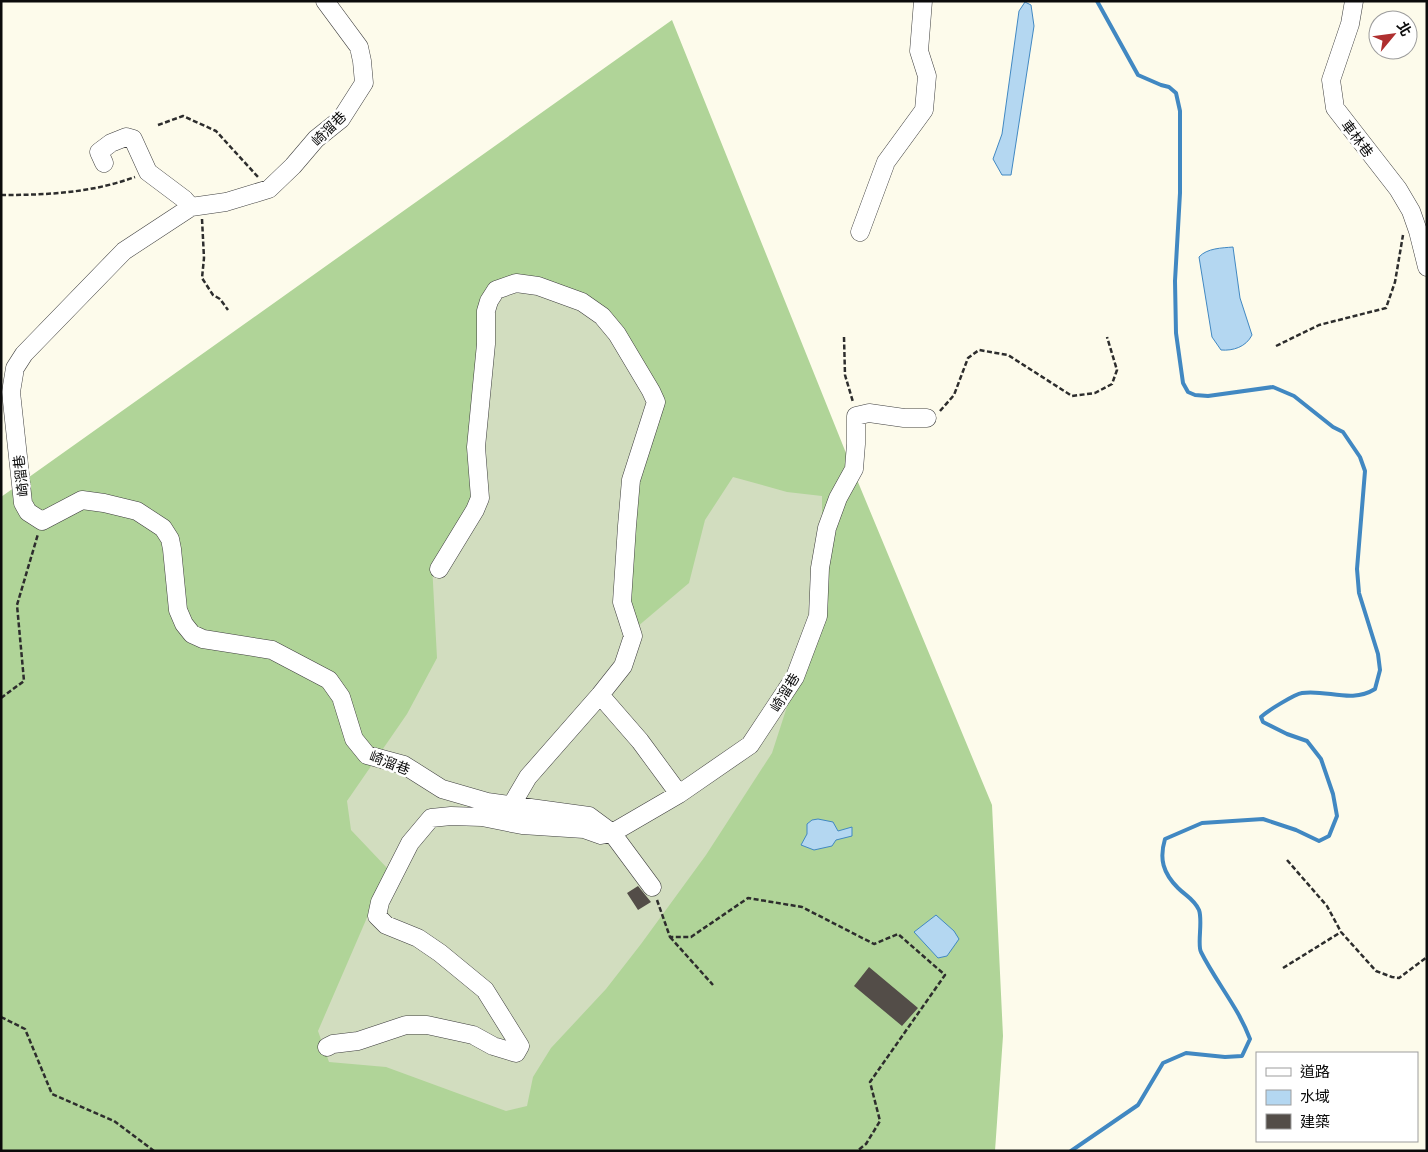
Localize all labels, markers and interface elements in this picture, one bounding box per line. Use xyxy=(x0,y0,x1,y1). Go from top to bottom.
north arrow xyxy=(1368,10,1418,60)
text: 北 xyxy=(1393,17,1417,39)
street label: 崎溜巷 xyxy=(306,106,350,150)
street label: 車林巷 xyxy=(1337,115,1379,161)
street label: 崎溜巷 xyxy=(8,454,32,498)
street label: 崎溜巷 xyxy=(765,669,803,715)
street label: 崎溜巷 xyxy=(367,745,413,779)
legend xyxy=(1256,1052,1418,1142)
text: 道路 xyxy=(1300,1060,1330,1081)
text: 水域 xyxy=(1300,1085,1330,1106)
text: 建築 xyxy=(1300,1110,1330,1131)

